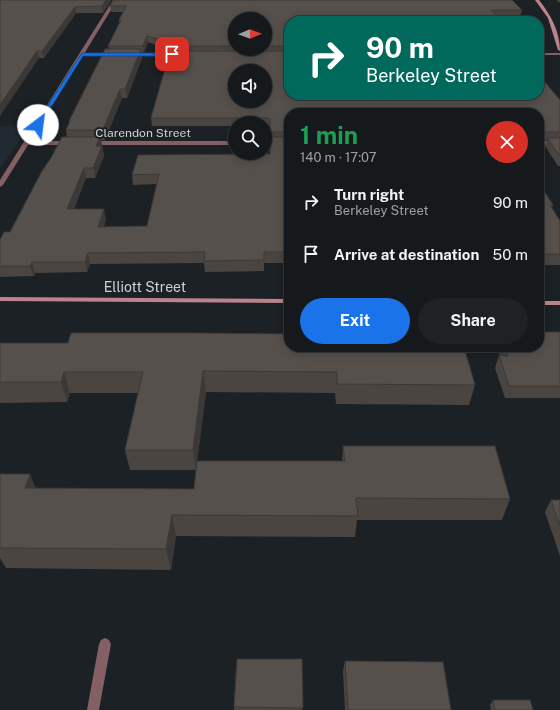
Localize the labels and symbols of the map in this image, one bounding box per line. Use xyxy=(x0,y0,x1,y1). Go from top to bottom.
north arrow xyxy=(228,12,272,56)
pin xyxy=(155,37,189,71)
position arrow xyxy=(17,104,59,146)
street label: Clarendon Street xyxy=(95,126,191,140)
street label: Elliott Street xyxy=(104,279,186,295)

